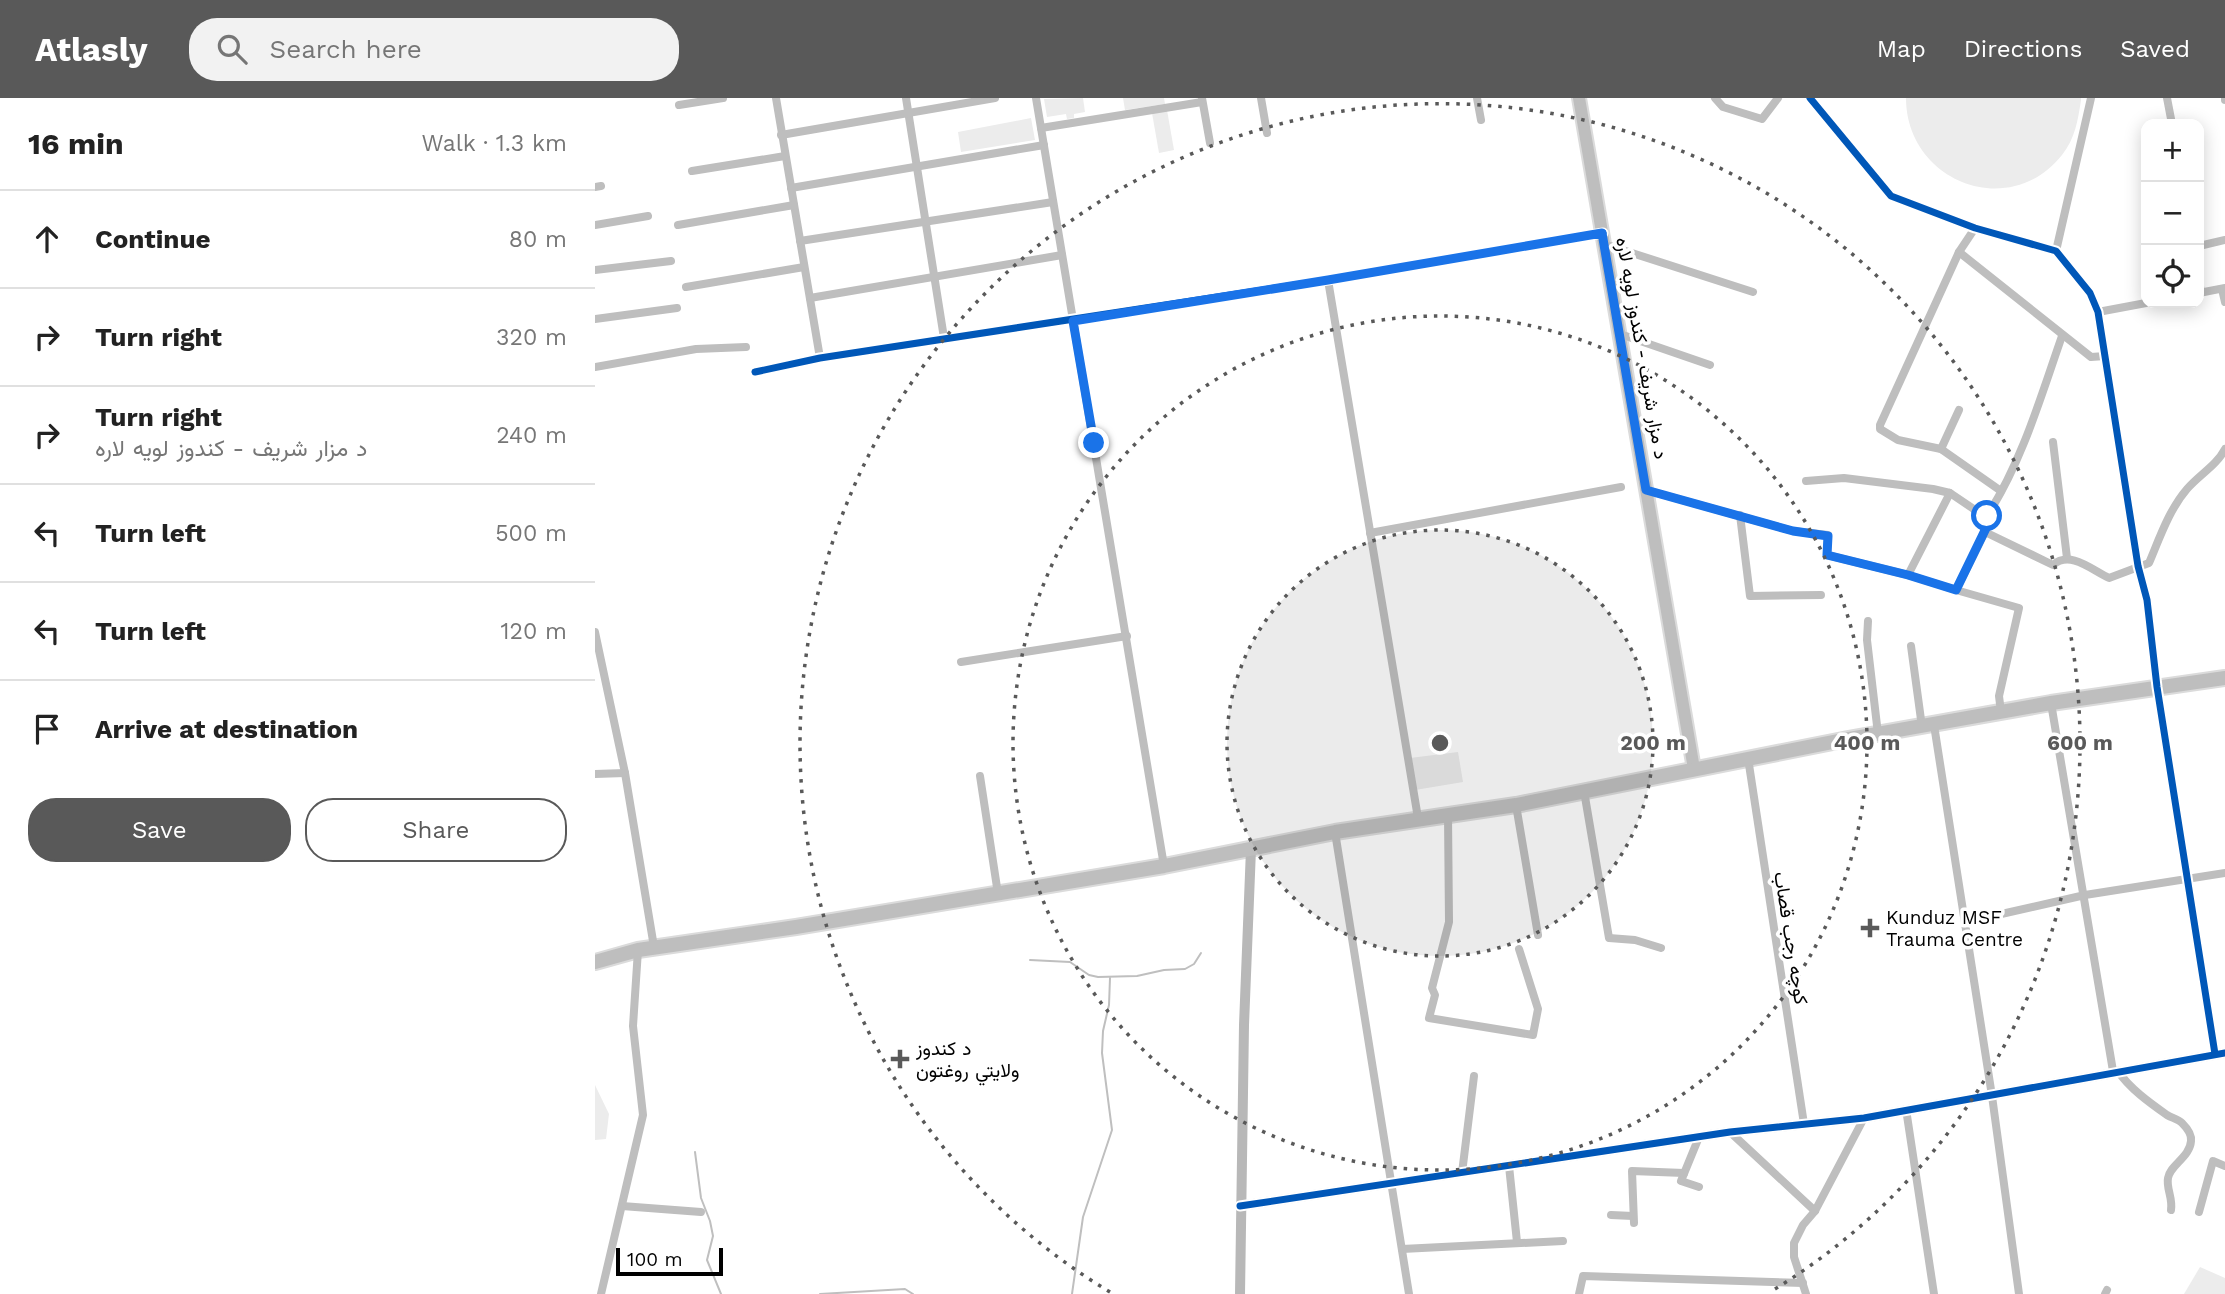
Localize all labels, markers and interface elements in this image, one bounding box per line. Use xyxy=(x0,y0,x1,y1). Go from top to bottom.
search box xyxy=(189,18,679,81)
text: Atlasly xyxy=(35,30,147,69)
icon: search xyxy=(213,30,251,68)
text: Search here xyxy=(269,34,422,64)
text: Map xyxy=(1877,35,1926,63)
text: Directions xyxy=(1964,35,2082,63)
text: Saved xyxy=(2120,35,2190,63)
map controls xyxy=(2141,119,2204,308)
button: + xyxy=(2141,119,2204,182)
text: 16 min xyxy=(28,126,124,161)
text: Walk · 1.3 km xyxy=(422,130,567,157)
button: − xyxy=(2141,182,2204,245)
icon: ahead xyxy=(28,220,66,258)
text: Continue xyxy=(95,224,211,254)
text: 80 m xyxy=(509,226,567,253)
street label: د مزار شریف - کندوز لویه لاره xyxy=(1611,235,1673,461)
button: locate xyxy=(2141,245,2204,308)
icon: right xyxy=(28,318,66,356)
text: Turn right xyxy=(95,322,222,352)
text: 320 m xyxy=(496,324,567,351)
text: Turn right xyxy=(95,402,222,432)
icon: right xyxy=(28,416,66,454)
text: 240 m xyxy=(496,422,567,449)
route end xyxy=(1078,427,1109,458)
text: د مزار شریف - کندوز لویه لاره xyxy=(95,435,367,462)
route start xyxy=(1971,500,2002,531)
icon: left xyxy=(28,514,66,552)
text: Turn left xyxy=(95,518,206,548)
text: 500 m xyxy=(495,520,567,547)
icon: left xyxy=(28,612,66,650)
text: Turn left xyxy=(95,616,206,646)
text: 120 m xyxy=(501,618,567,645)
icon: arrive xyxy=(28,710,66,748)
text: Arrive at destination xyxy=(95,714,358,744)
text: 200 m xyxy=(1620,730,1686,755)
text: 400 m xyxy=(1834,730,1900,755)
text: 600 m xyxy=(2047,730,2113,755)
centre of rings xyxy=(1428,731,1452,755)
button: Save xyxy=(28,798,291,862)
button: Share xyxy=(305,798,567,862)
street label: کوچه رجب قصاب xyxy=(1767,870,1813,1007)
place label: Kunduz MSF Trauma Centre xyxy=(1886,906,2023,951)
marker: Kunduz MSF Trauma Centre xyxy=(1860,918,1880,938)
place label: د کندوز ولایتي روغتون xyxy=(915,1037,1019,1086)
marker: د کندوز ولایتي روغتون xyxy=(890,1049,910,1069)
scale bar xyxy=(616,1245,723,1277)
text: 100 m xyxy=(627,1248,683,1271)

